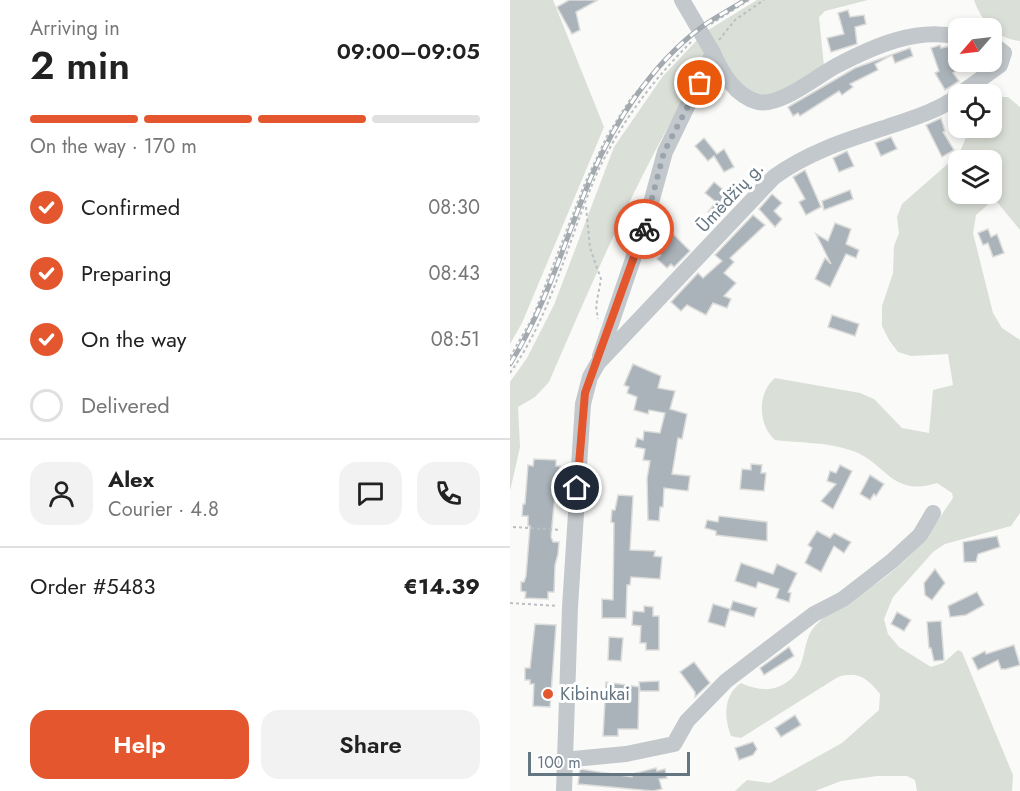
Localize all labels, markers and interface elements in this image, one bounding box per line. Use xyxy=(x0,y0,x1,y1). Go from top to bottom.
text: Arriving in xyxy=(30,14,120,43)
north arrow xyxy=(948,18,1002,72)
map controls xyxy=(948,18,1002,204)
text: 09:00–09:05 xyxy=(337,35,480,67)
text: 2 min xyxy=(30,37,130,94)
pin xyxy=(674,57,725,108)
icon: bag xyxy=(683,66,716,99)
button: locate xyxy=(948,84,1002,138)
text: On the way · 170 m xyxy=(30,132,197,161)
button: layers xyxy=(948,150,1002,204)
street label: Ūmėdžių g. xyxy=(690,156,770,238)
icon: check xyxy=(30,191,63,224)
text: Confirmed xyxy=(81,191,180,223)
text: 08:30 xyxy=(428,193,480,222)
courier xyxy=(614,199,674,259)
icon: bike xyxy=(628,213,661,246)
icon: check xyxy=(30,257,63,290)
text: Preparing xyxy=(81,257,172,289)
text: 08:43 xyxy=(429,259,480,288)
icon: check xyxy=(30,323,63,356)
text: On the way xyxy=(81,323,186,355)
text: 08:51 xyxy=(431,325,480,354)
text: Delivered xyxy=(81,389,170,421)
button: person xyxy=(30,462,93,525)
button: chat xyxy=(339,462,402,525)
button: phone xyxy=(417,462,480,525)
pin xyxy=(551,462,602,513)
text: Alex xyxy=(108,463,154,495)
icon: home xyxy=(560,471,593,504)
text: Courier · 4.8 xyxy=(108,495,219,524)
text: Order #5483 xyxy=(30,570,156,602)
text: €14.39 xyxy=(404,570,480,602)
place label: Kibinukai xyxy=(560,681,630,707)
marker: Kibinukai xyxy=(541,687,555,701)
button: Help xyxy=(30,710,249,779)
button: Share xyxy=(261,710,480,779)
scale bar xyxy=(528,749,690,776)
text: 100 m xyxy=(537,751,581,774)

